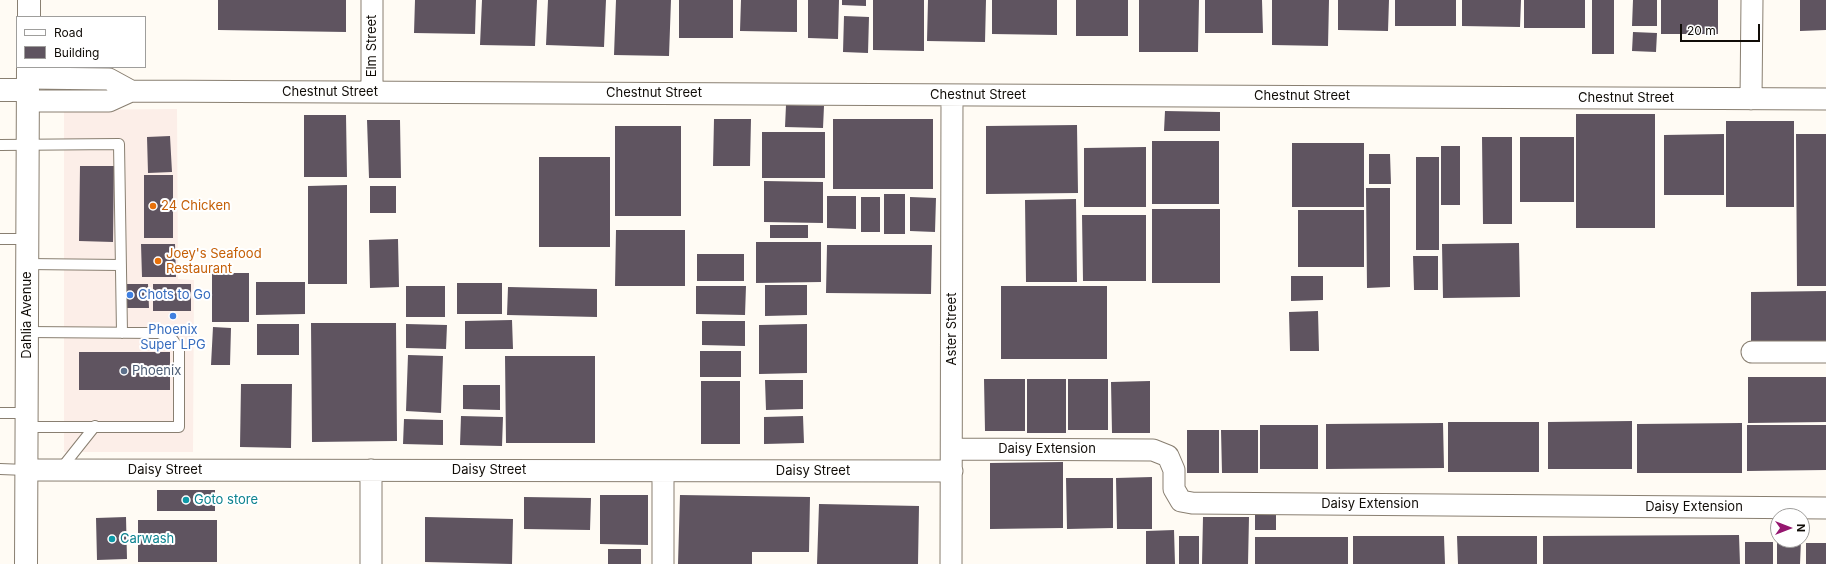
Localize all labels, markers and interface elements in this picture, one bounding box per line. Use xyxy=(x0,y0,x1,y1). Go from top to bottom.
street label: Elm Street xyxy=(364,15,380,77)
legend xyxy=(16,16,146,68)
scale bar xyxy=(1682,16,1762,42)
text: 20 m xyxy=(1687,23,1716,38)
text: Road xyxy=(54,25,83,40)
text: Building xyxy=(54,45,99,60)
street label: Chestnut Street xyxy=(282,84,378,100)
street label: Chestnut Street xyxy=(606,85,702,101)
street label: Chestnut Street xyxy=(930,87,1026,103)
street label: Chestnut Street xyxy=(1254,88,1350,104)
street label: Chestnut Street xyxy=(1578,90,1674,106)
place label: 24 Chicken xyxy=(161,198,231,214)
marker: 24 Chicken xyxy=(148,201,158,211)
place label: Joey's Seafood Restaurant xyxy=(166,246,262,277)
marker: Joey's Seafood Restaurant xyxy=(153,256,163,266)
street label: Dahlia Avenue xyxy=(19,271,35,359)
place label: Chots to Go xyxy=(138,287,211,303)
marker: Chots to Go xyxy=(125,290,135,300)
street label: Aster Street xyxy=(944,293,960,365)
marker: Phoenix Super LPG xyxy=(168,311,178,321)
place label: Phoenix Super LPG xyxy=(140,322,206,353)
place label: Phoenix xyxy=(132,363,181,379)
marker: Phoenix xyxy=(119,366,129,376)
street label: Daisy Extension xyxy=(998,441,1096,457)
street label: Daisy Street xyxy=(128,462,202,478)
street label: Daisy Street xyxy=(452,462,526,478)
street label: Daisy Street xyxy=(776,463,850,479)
place label: Goto store xyxy=(194,492,258,508)
marker: Goto store xyxy=(181,495,191,505)
street label: Daisy Extension xyxy=(1321,496,1419,512)
street label: Daisy Extension xyxy=(1645,499,1743,515)
north arrow xyxy=(1770,508,1810,548)
text: N xyxy=(1794,524,1808,532)
place label: Carwash xyxy=(120,531,174,547)
marker: Carwash xyxy=(107,534,117,544)

